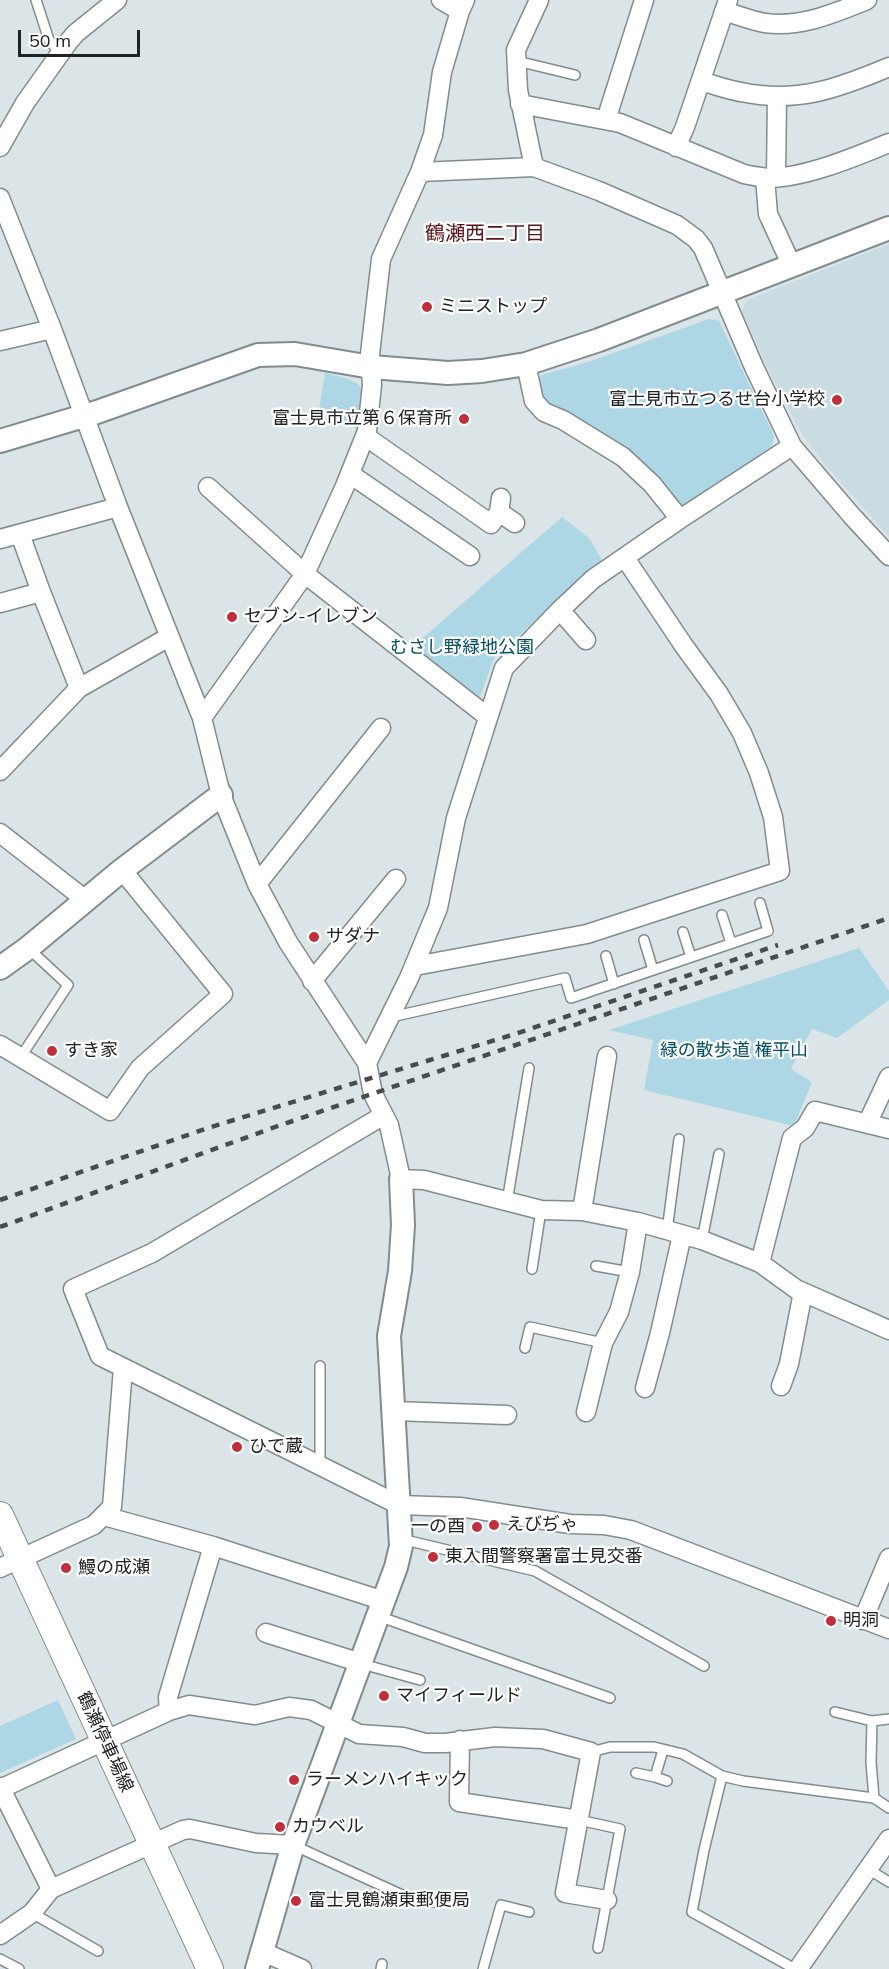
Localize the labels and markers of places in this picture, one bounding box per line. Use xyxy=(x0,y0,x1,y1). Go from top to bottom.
place label: ミニストップ xyxy=(439,296,547,318)
marker: ミニストップ xyxy=(420,300,434,314)
place label: 富士見市立つるせ台小学校 xyxy=(609,389,825,411)
marker: 富士見市立つるせ台小学校 xyxy=(830,393,844,407)
place label: 富士見市立第６保育所 xyxy=(272,408,452,430)
marker: 富士見市立第６保育所 xyxy=(457,412,471,426)
place label: セブン-イレブン xyxy=(244,606,378,628)
marker: セブン-イレブン xyxy=(225,610,239,624)
place label: サダナ xyxy=(326,926,380,948)
marker: サダナ xyxy=(307,930,321,944)
place label: すき家 xyxy=(64,1040,118,1062)
marker: すき家 xyxy=(45,1044,59,1058)
place label: ひで蔵 xyxy=(249,1436,303,1458)
marker: ひで蔵 xyxy=(230,1440,244,1454)
place label: えびぢゃ xyxy=(506,1514,578,1536)
place label: 一の酉 xyxy=(411,1516,465,1538)
marker: えびぢゃ xyxy=(487,1518,501,1532)
marker: 一の酉 xyxy=(470,1520,484,1534)
place label: 東入間警察署富士見交番 xyxy=(445,1546,643,1568)
marker: 東入間警察署富士見交番 xyxy=(426,1550,440,1564)
place label: 鰻の成瀬 xyxy=(78,1557,150,1579)
marker: 鰻の成瀬 xyxy=(59,1561,73,1575)
place label: 明洞 xyxy=(843,1610,879,1632)
marker: 明洞 xyxy=(824,1614,838,1628)
place label: マイフィールド xyxy=(396,1685,522,1707)
marker: マイフィールド xyxy=(377,1689,391,1703)
place label: ラーメンハイキック xyxy=(306,1769,468,1791)
marker: ラーメンハイキック xyxy=(287,1773,301,1787)
place label: カウベル xyxy=(292,1816,364,1838)
marker: カウベル xyxy=(273,1820,287,1834)
place label: 富士見鶴瀬東郵便局 xyxy=(308,1890,470,1912)
marker: 富士見鶴瀬東郵便局 xyxy=(289,1894,303,1908)

